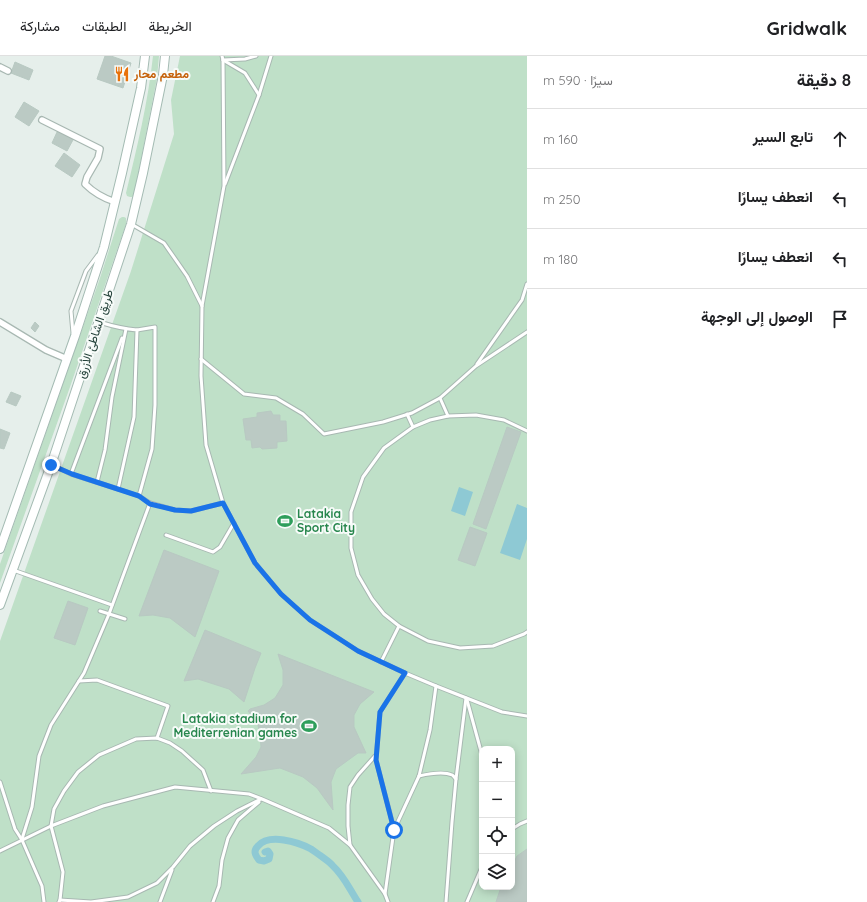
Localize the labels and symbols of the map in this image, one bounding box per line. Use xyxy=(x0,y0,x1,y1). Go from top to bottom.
restaurant icon: مطعم محار xyxy=(113,65,131,83)
place label: مطعم محار xyxy=(133,66,189,82)
street label: طريق الشاطئ الأزرق xyxy=(73,287,117,381)
route end xyxy=(42,456,60,474)
place label: Latakia Sport City xyxy=(297,506,355,535)
sports icon: Latakia Sport City xyxy=(276,512,294,530)
place label: Latakia stadium for Mediterrenian games xyxy=(173,711,297,740)
sports icon: Latakia stadium for Mediterrenian games xyxy=(300,717,318,735)
route start xyxy=(385,821,403,839)

